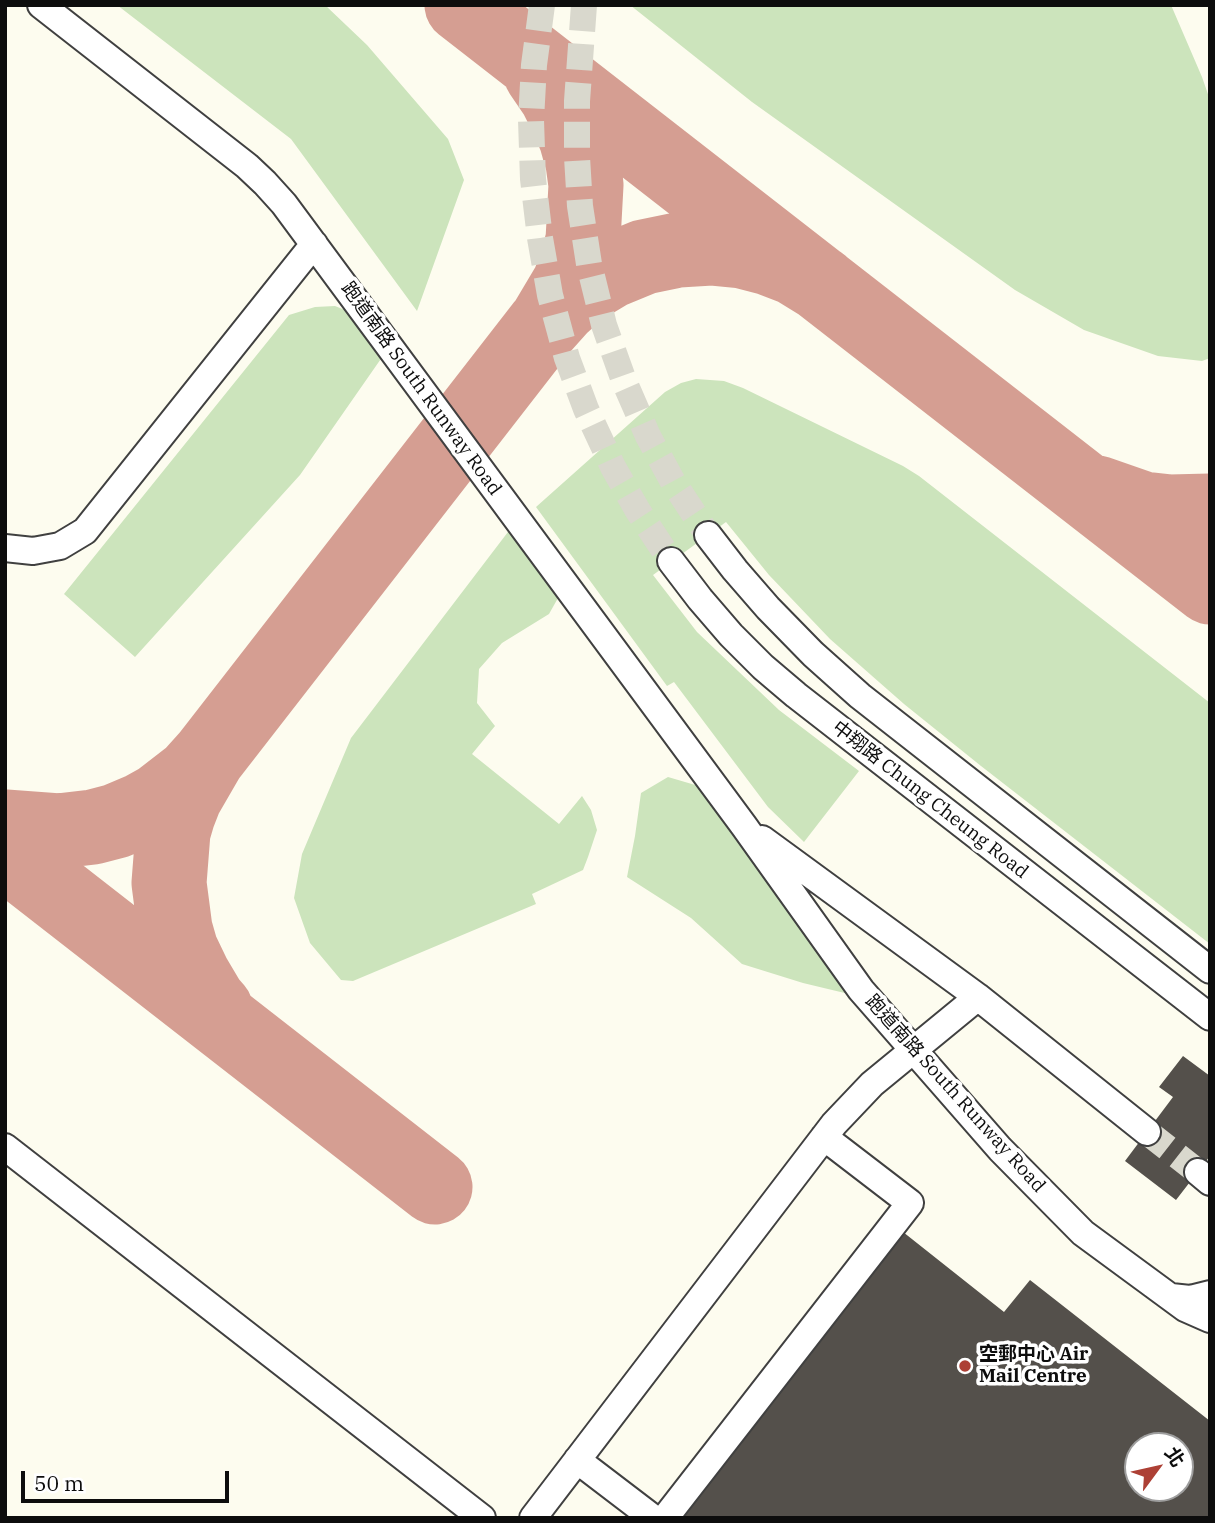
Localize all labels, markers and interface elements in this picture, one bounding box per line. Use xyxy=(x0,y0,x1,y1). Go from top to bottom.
street label: 跑道南路 South Runway Road xyxy=(336,278,506,500)
street label: 中翔路 Chung Cheung Road xyxy=(827,716,1033,884)
street label: 跑道南路 South Runway Road xyxy=(860,990,1050,1198)
place label: 空郵中心 Air Mail Centre xyxy=(979,1344,1088,1388)
marker: 空郵中心 Air Mail Centre xyxy=(957,1358,973,1374)
north arrow xyxy=(1124,1432,1194,1502)
text: 北 xyxy=(1160,1442,1190,1471)
scale bar xyxy=(24,1456,233,1500)
text: 50 m xyxy=(34,1469,84,1497)

